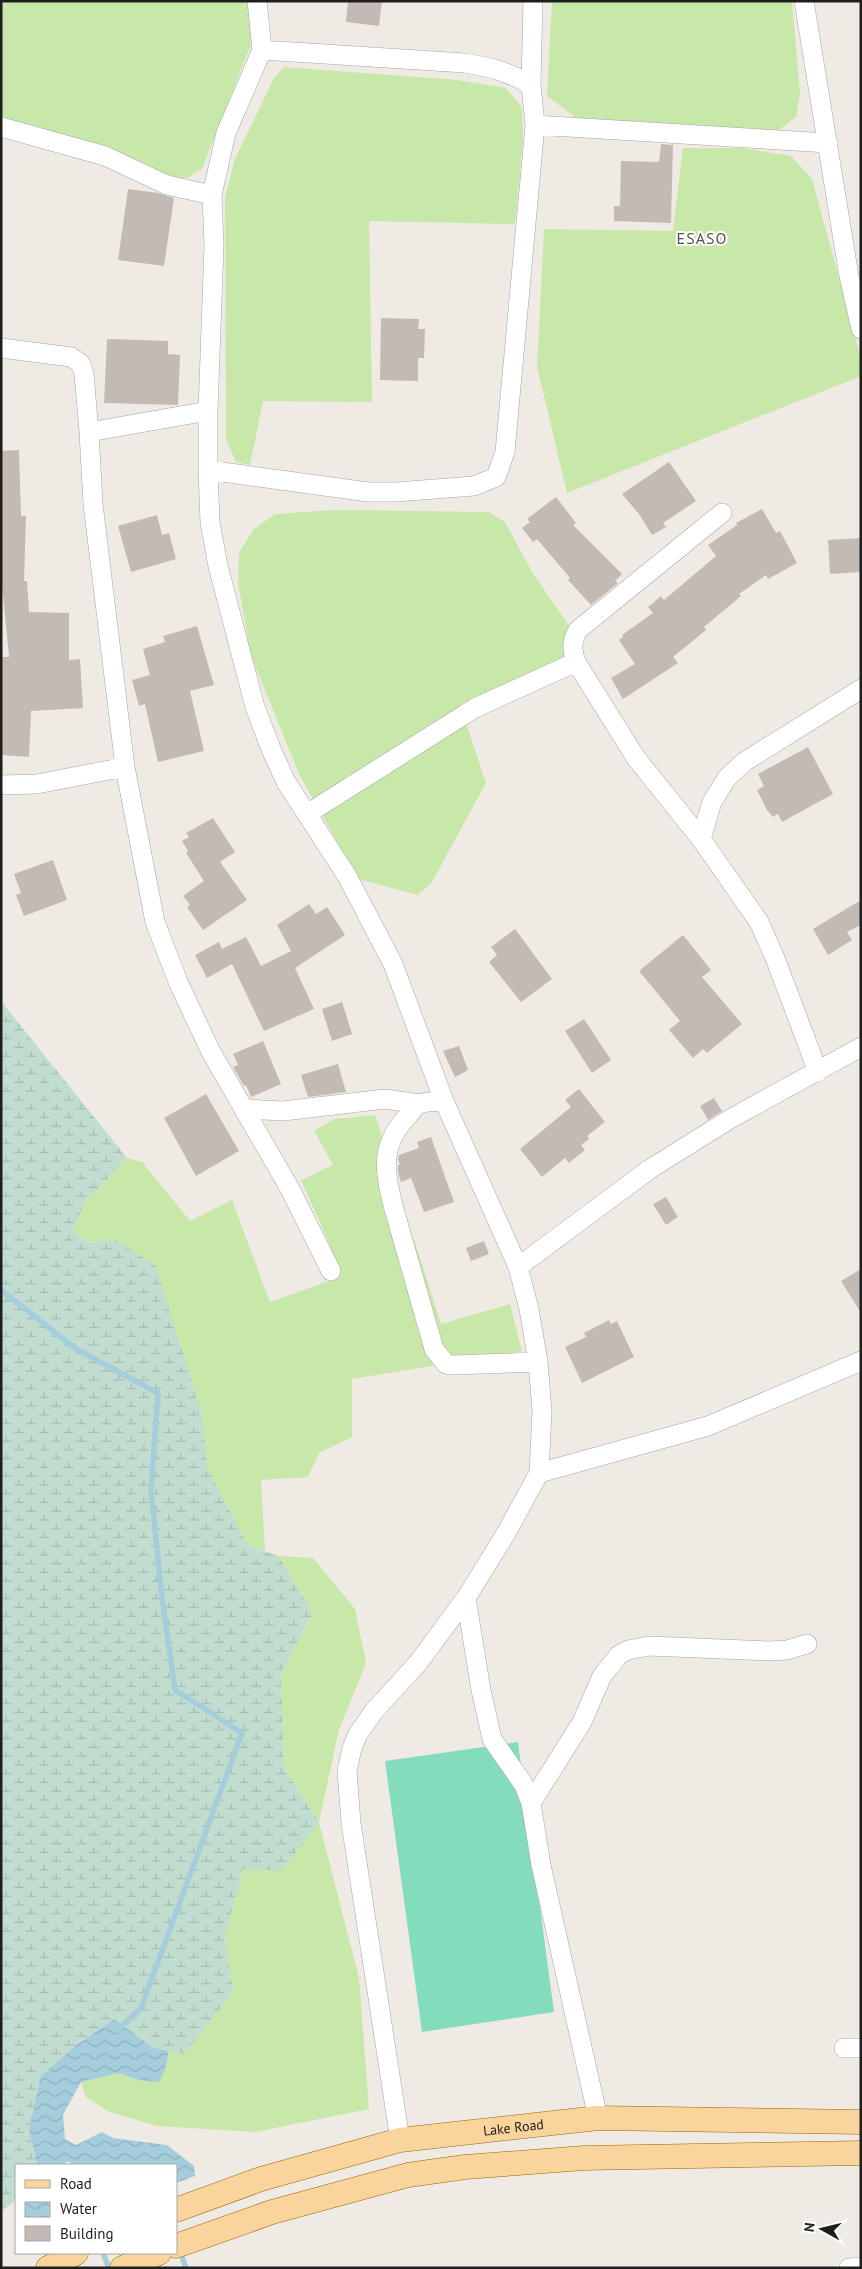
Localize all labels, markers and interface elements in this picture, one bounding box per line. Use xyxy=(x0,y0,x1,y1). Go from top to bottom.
district label: ESASO xyxy=(677,228,727,248)
street label: Lake Road xyxy=(482,2115,545,2140)
legend xyxy=(15,2164,178,2254)
text: Road xyxy=(60,2174,92,2193)
text: Water xyxy=(60,2199,97,2218)
north arrow xyxy=(797,2204,847,2254)
text: N xyxy=(800,2221,819,2233)
text: Building xyxy=(60,2224,114,2243)

